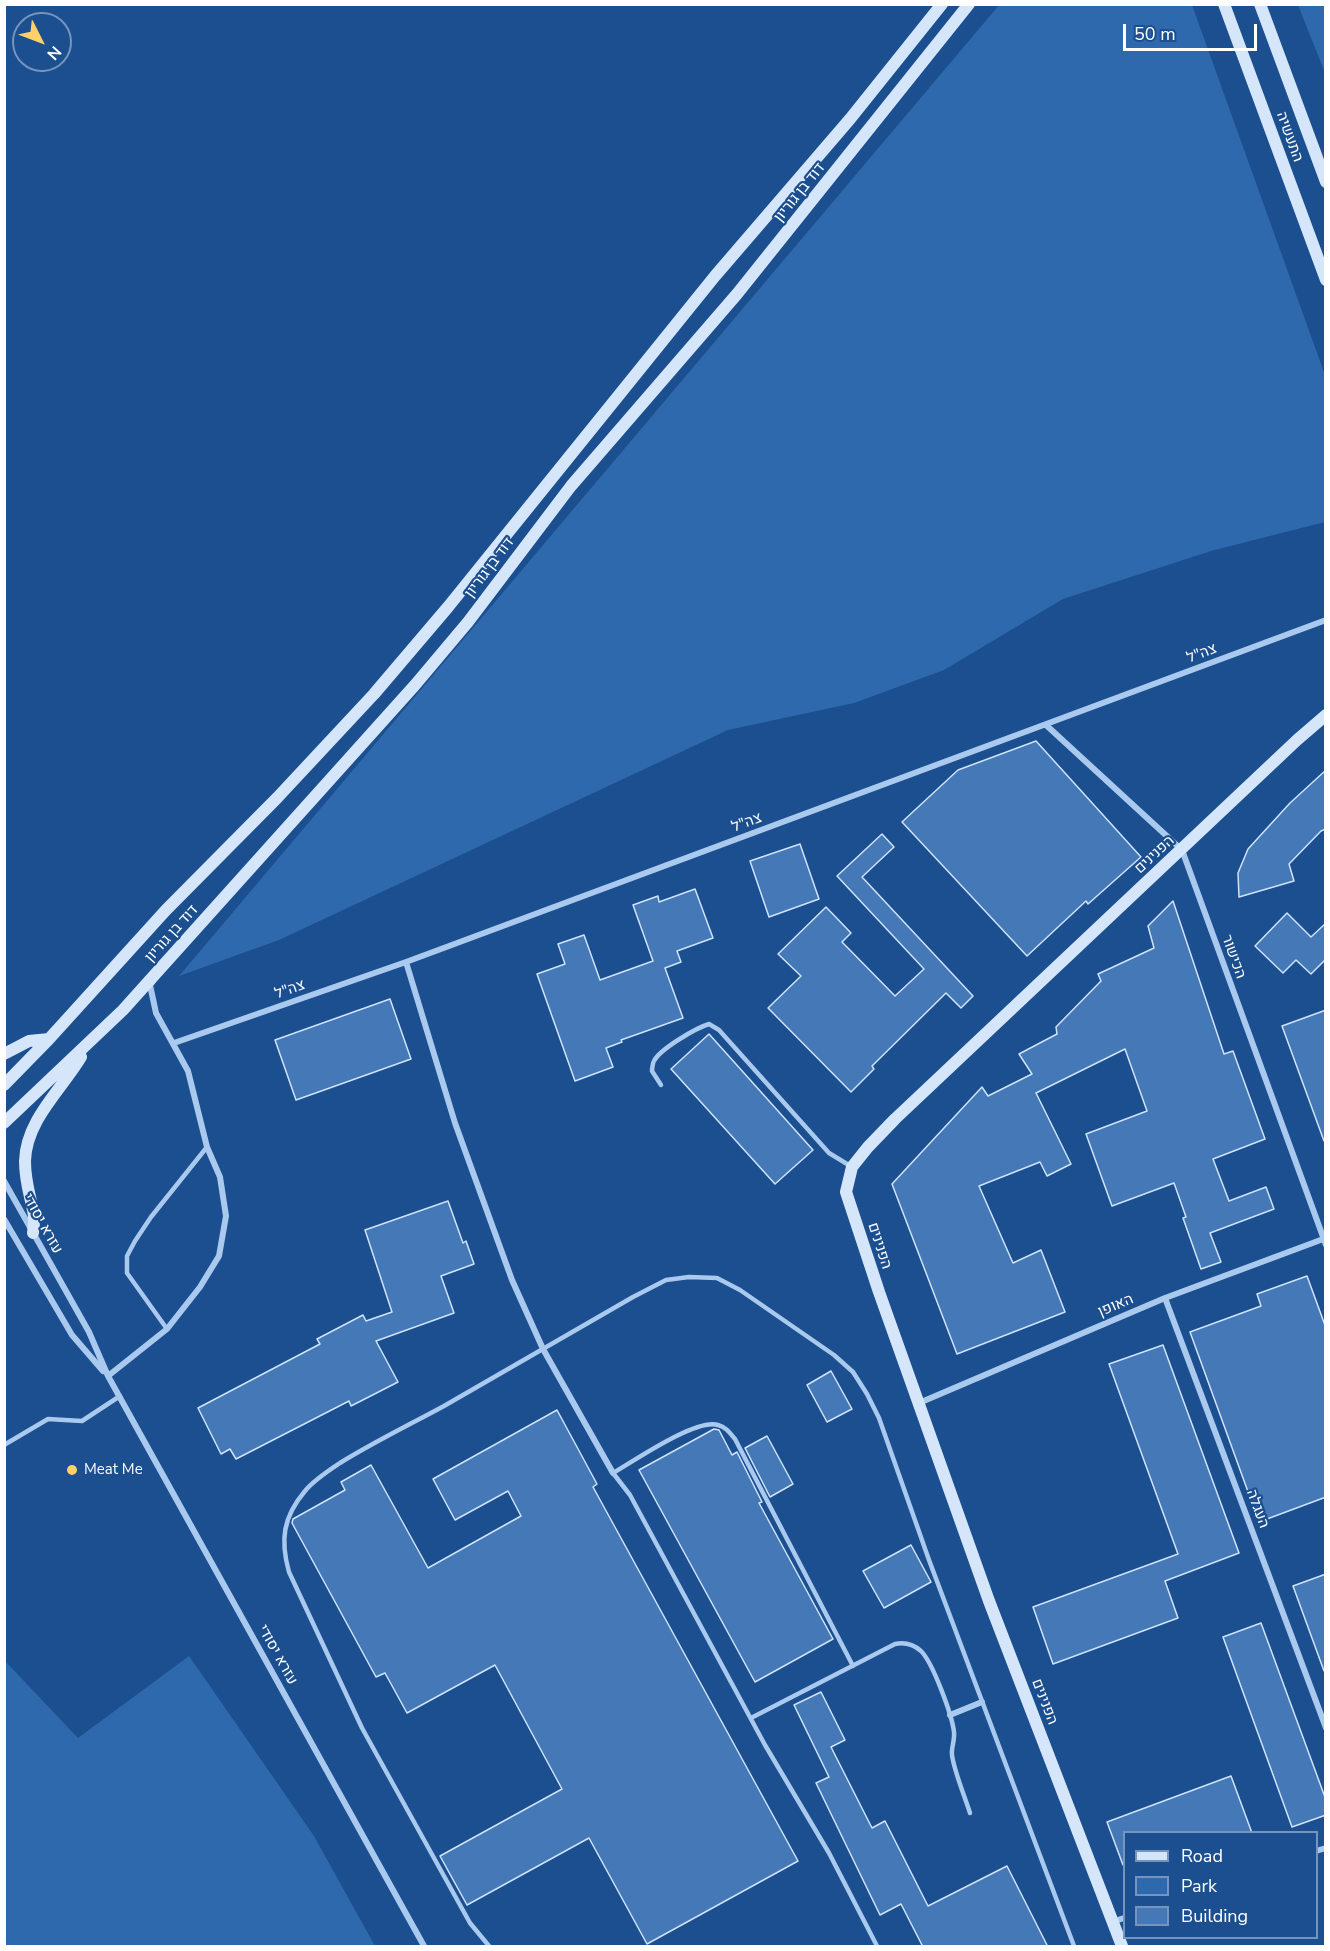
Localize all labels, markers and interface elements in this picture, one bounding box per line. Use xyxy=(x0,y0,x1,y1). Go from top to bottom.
north arrow xyxy=(12,12,72,72)
scale bar xyxy=(1126,12,1260,50)
text: 50 m xyxy=(1134,22,1176,46)
text: N xyxy=(42,41,66,65)
street label: התעשיה xyxy=(1272,109,1306,165)
street label: דוד בן גוריון xyxy=(771,160,829,226)
street label: דוד בן גוריון xyxy=(461,534,519,602)
street label: צה"ל xyxy=(1184,640,1220,668)
street label: צה"ל xyxy=(730,809,764,837)
street label: הפנינים xyxy=(1131,832,1179,878)
street label: דוד בן גוריון xyxy=(142,902,202,966)
street label: הכישור xyxy=(1217,933,1249,981)
street label: צה"ל xyxy=(273,977,307,1003)
street label: עזרא יסודי xyxy=(18,1191,66,1257)
street label: הפנינים xyxy=(863,1221,895,1271)
street label: האופן xyxy=(1096,1291,1136,1321)
place label: Meat Me xyxy=(84,1461,143,1479)
marker: Meat Me xyxy=(65,1463,79,1477)
street label: העגלה xyxy=(1242,1487,1272,1531)
street label: עזרא יסודי xyxy=(253,1622,301,1688)
street label: הפנינים xyxy=(1027,1677,1061,1727)
legend xyxy=(1123,1831,1318,1939)
text: Road xyxy=(1181,1844,1223,1868)
text: Park xyxy=(1181,1874,1217,1898)
text: Building xyxy=(1181,1904,1248,1928)

